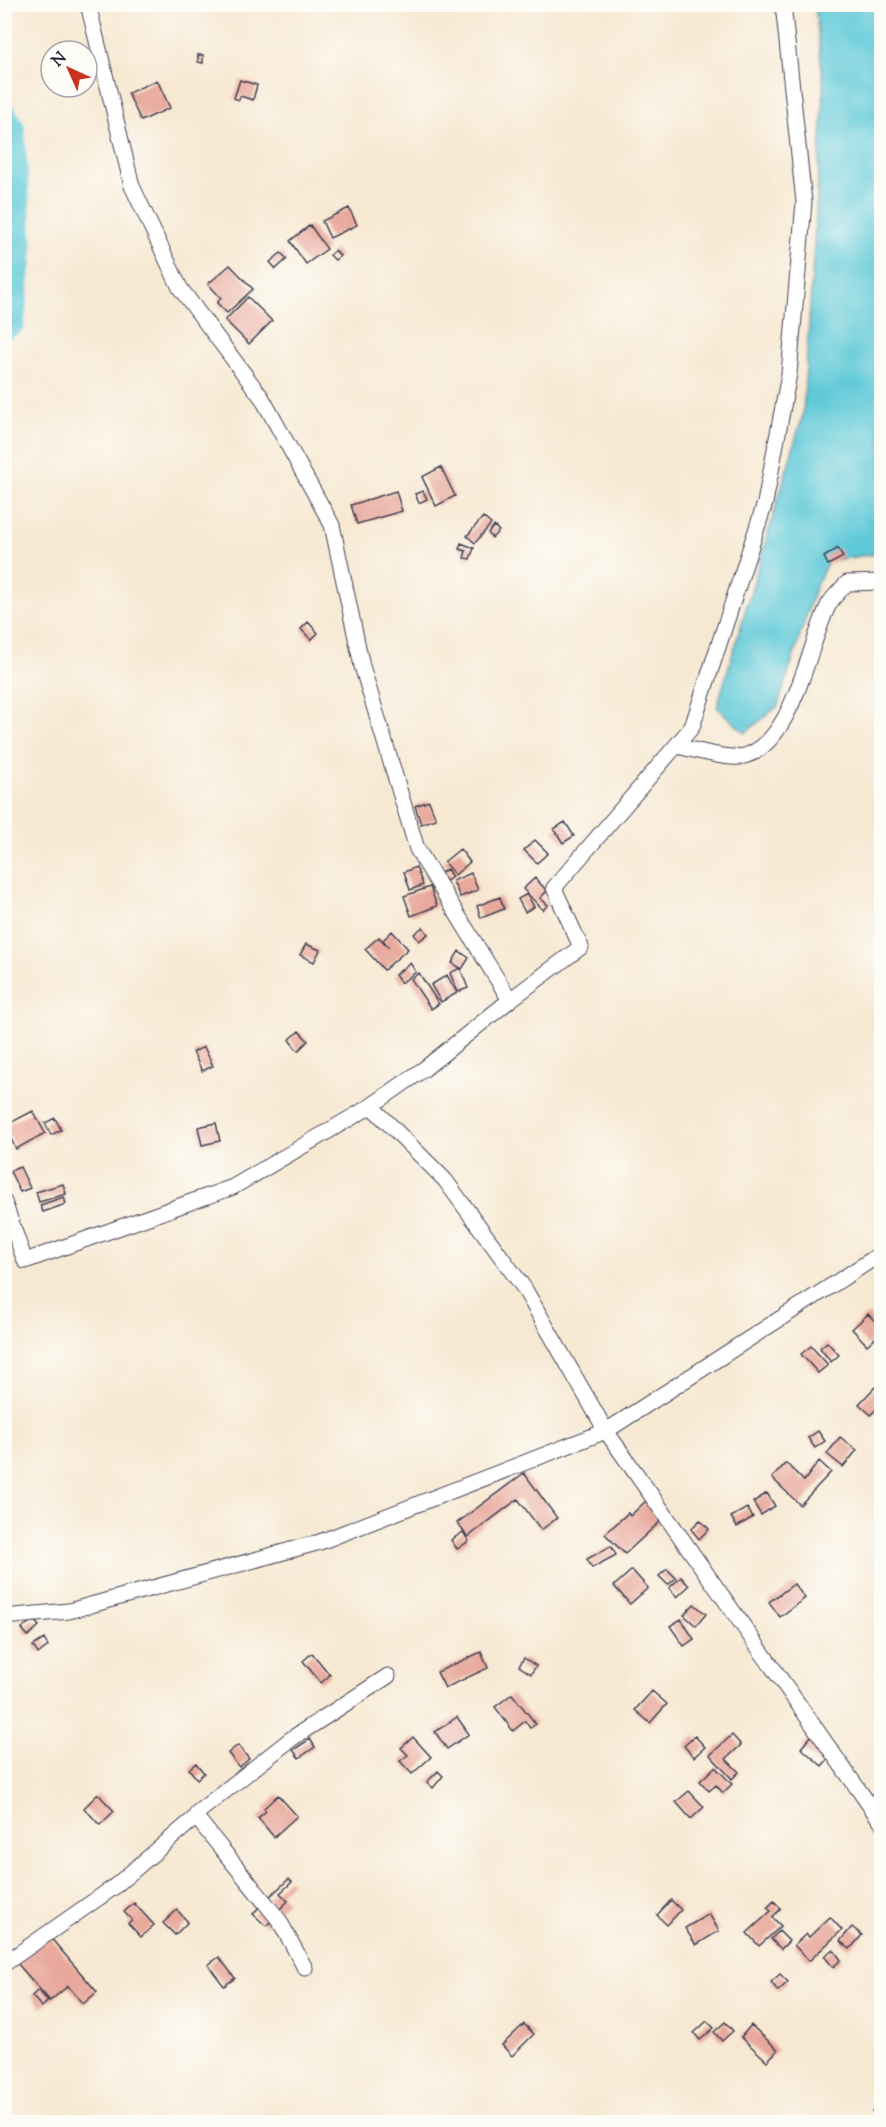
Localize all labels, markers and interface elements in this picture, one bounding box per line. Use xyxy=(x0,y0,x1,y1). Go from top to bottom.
north arrow xyxy=(39,39,99,99)
text: N xyxy=(48,47,73,73)

